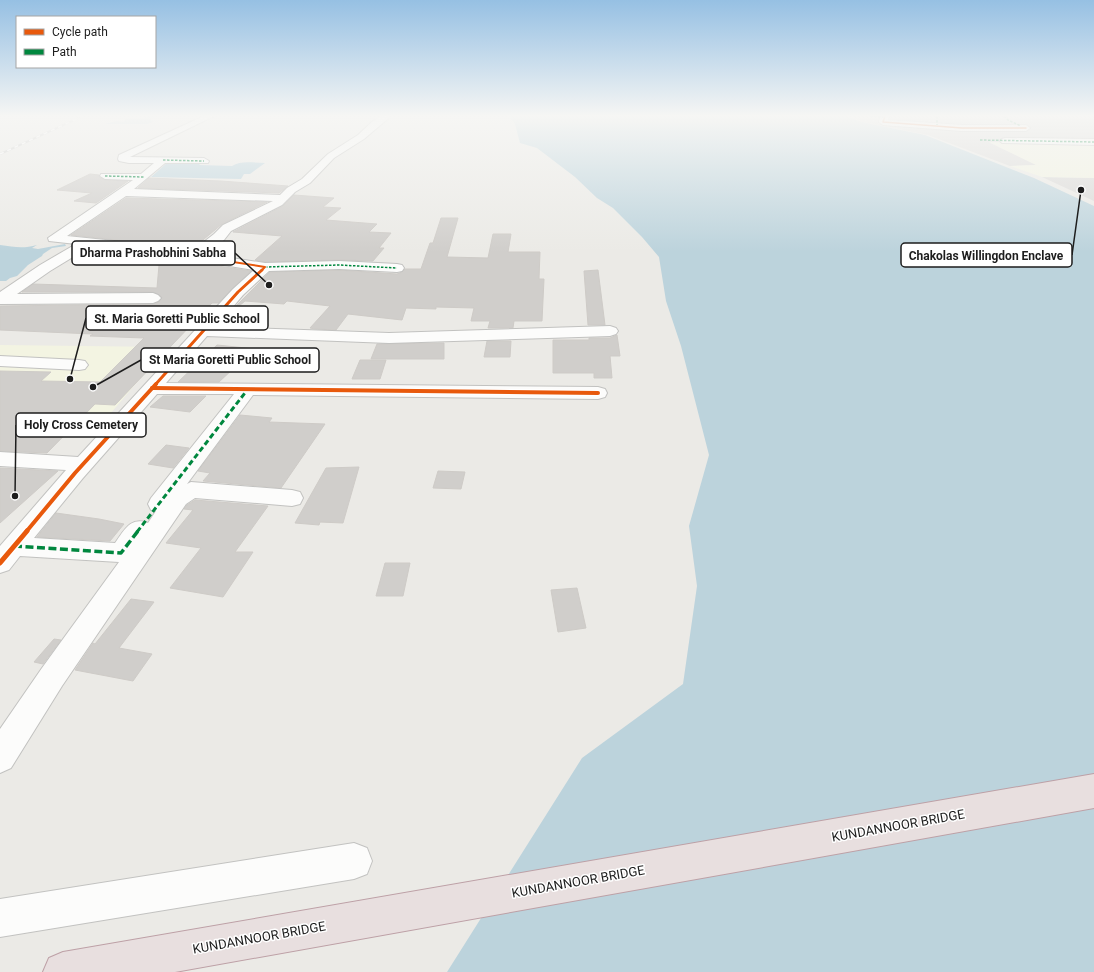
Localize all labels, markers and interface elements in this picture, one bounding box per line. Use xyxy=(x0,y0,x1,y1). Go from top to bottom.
legend xyxy=(16,16,156,68)
text: Cycle path xyxy=(52,25,108,39)
text: Path xyxy=(52,45,77,59)
callout: Dharma Prashobhini Sabha xyxy=(72,241,235,265)
callout: Chakolas Willingdon Enclave xyxy=(901,243,1072,267)
text: Dharma Prashobhini Sabha xyxy=(80,246,227,260)
text: Chakolas Willingdon Enclave xyxy=(909,249,1064,263)
callout: St. Maria Goretti Public School xyxy=(86,306,268,330)
text: St. Maria Goretti Public School xyxy=(94,312,260,326)
callout: St Maria Goretti Public School xyxy=(141,348,319,372)
text: St Maria Goretti Public School xyxy=(149,353,311,367)
callout: Holy Cross Cemetery xyxy=(16,413,146,437)
text: Holy Cross Cemetery xyxy=(24,418,139,432)
street label: KUNDANNOOR BRIDGE xyxy=(830,806,966,845)
street label: KUNDANNOOR BRIDGE xyxy=(510,862,646,901)
street label: KUNDANNOOR BRIDGE xyxy=(191,918,327,957)

